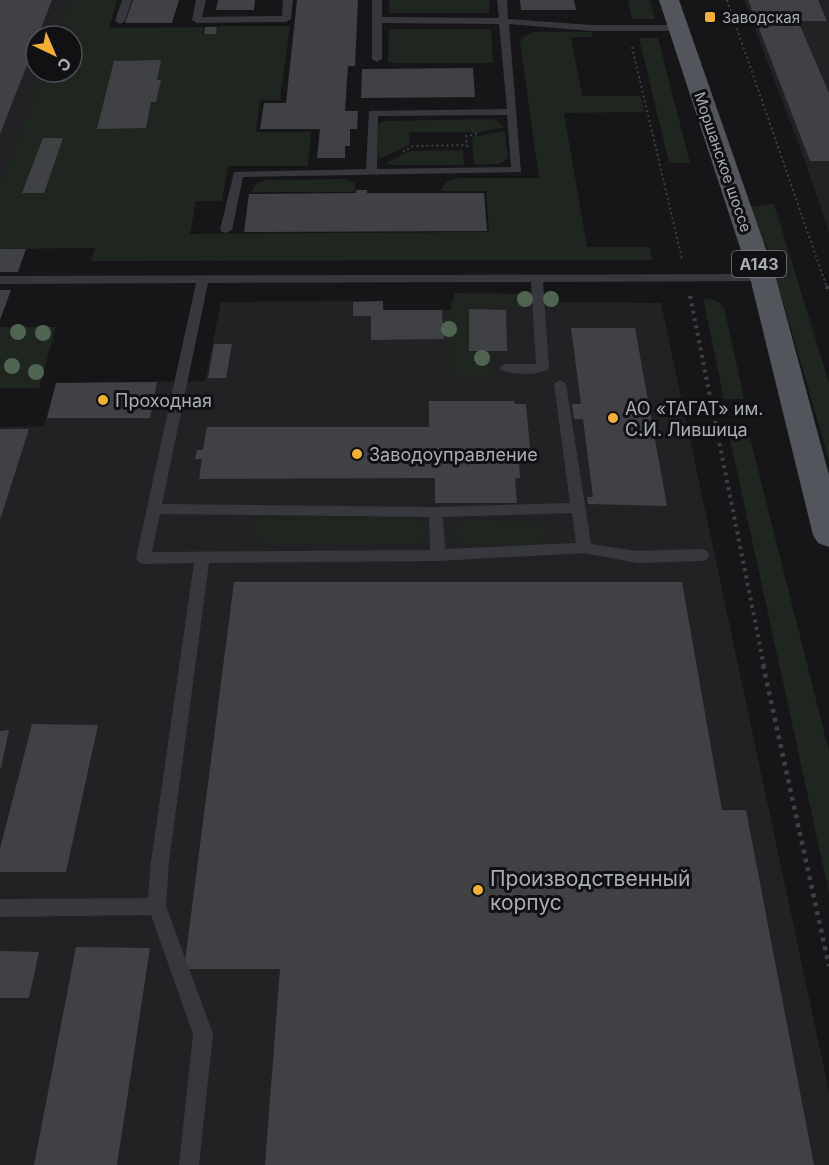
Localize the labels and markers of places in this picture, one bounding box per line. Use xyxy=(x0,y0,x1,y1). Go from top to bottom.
place label: Заводская xyxy=(722,8,800,27)
marker: Заводская xyxy=(703,10,717,24)
place label: Проходная xyxy=(115,390,212,411)
marker: Проходная xyxy=(96,393,110,407)
place label: АО «ТАГАТ» им. С.И. Лившица xyxy=(625,398,763,440)
marker: АО «ТАГАТ» им. С.И. Лившица xyxy=(606,411,620,425)
place label: Заводоуправление xyxy=(369,444,538,465)
marker: Заводоуправление xyxy=(350,447,364,461)
place label: Производственный корпус xyxy=(490,866,690,915)
marker: Производственный корпус xyxy=(471,883,485,897)

